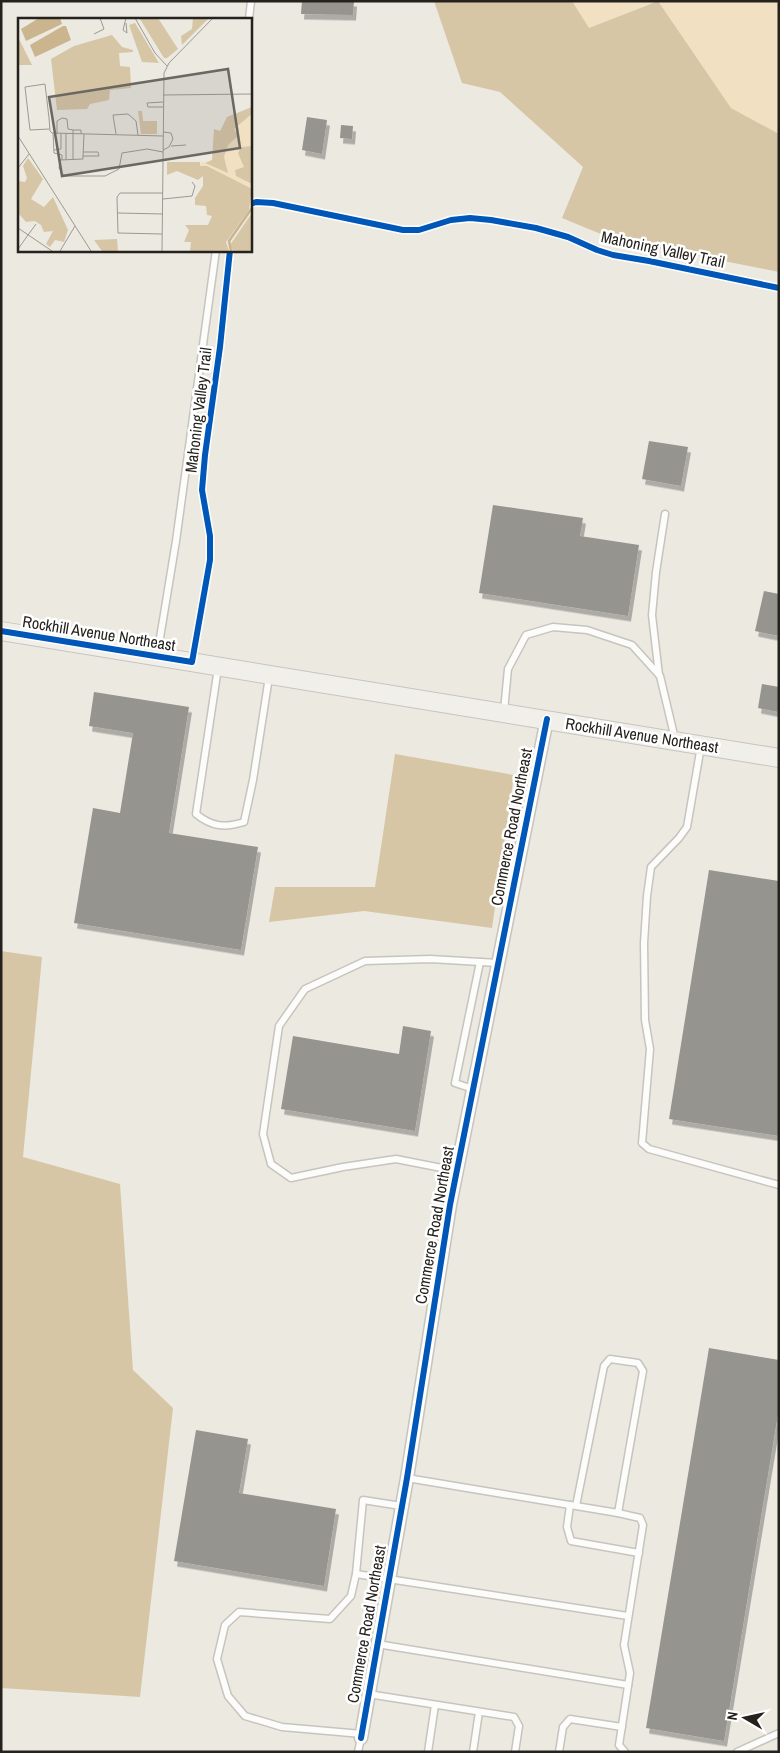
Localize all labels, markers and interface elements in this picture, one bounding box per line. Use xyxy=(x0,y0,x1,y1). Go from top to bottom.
inset map xyxy=(18,18,251,251)
street label: Mahoning Valley Trail xyxy=(599,225,727,273)
street label: Mahoning Valley Trail xyxy=(179,346,217,474)
street label: Rockhill Avenue Northeast xyxy=(21,610,177,656)
street label: Rockhill Avenue Northeast xyxy=(564,712,720,758)
street label: Commerce Road Northeast xyxy=(485,746,537,907)
street label: Commerce Road Northeast xyxy=(409,1144,459,1306)
street label: Commerce Road Northeast xyxy=(341,1543,391,1705)
north arrow xyxy=(720,1693,770,1743)
text: N xyxy=(723,1710,742,1721)

